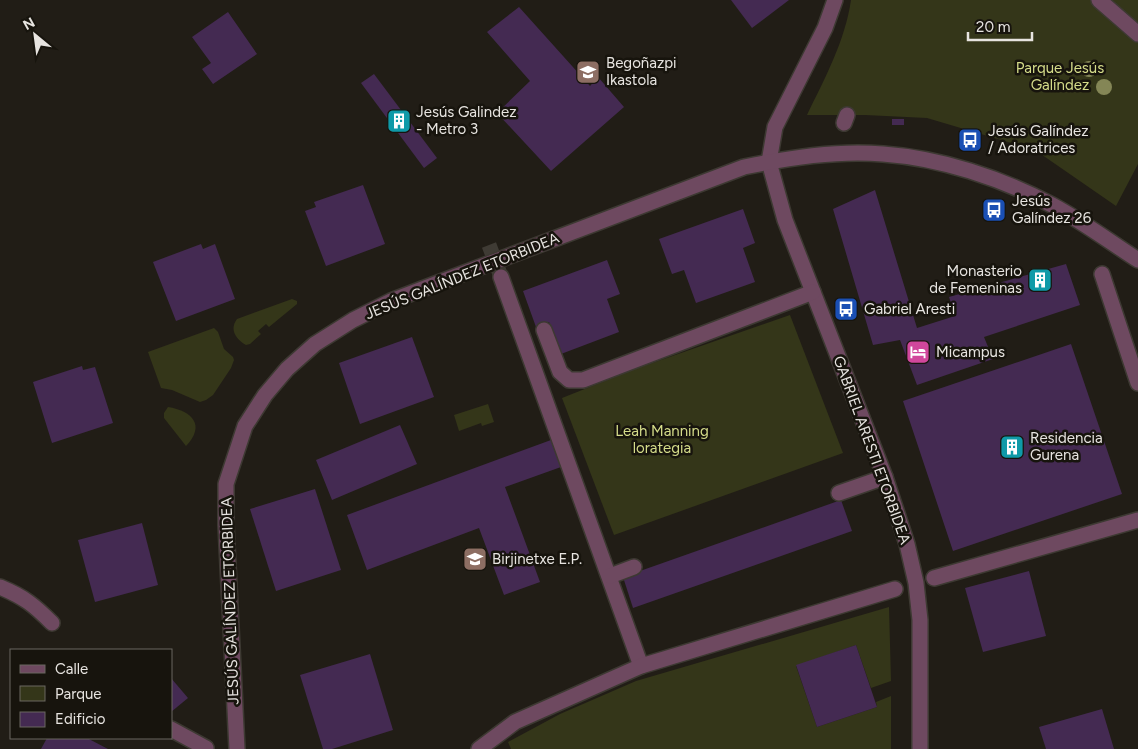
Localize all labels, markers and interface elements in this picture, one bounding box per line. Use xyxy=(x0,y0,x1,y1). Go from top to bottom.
north arrow xyxy=(10,10,60,60)
scale bar xyxy=(968,10,1032,42)
text: N xyxy=(20,14,38,34)
text: 20 m xyxy=(976,18,1010,36)
place label: Begoñazpi Ikastola xyxy=(606,54,677,89)
school or university icon: Begoñazpi Ikastola xyxy=(575,59,601,85)
park label: Parque Jesús Galíndez xyxy=(1016,59,1104,94)
place label: Jesús Galindez - Metro 3 xyxy=(416,103,517,138)
building icon: Jesús Galindez - Metro 3 xyxy=(386,108,412,134)
place label: Jesús Galíndez / Adoratrices xyxy=(988,122,1089,157)
bus stop icon: Jesús Galíndez / Adoratrices xyxy=(957,127,983,153)
place label: Jesús Galíndez 26 xyxy=(1012,192,1092,227)
bus stop icon: Jesús Galíndez 26 xyxy=(981,197,1007,223)
street label: JESÚS GALÍNDEZ ETORBIDEA xyxy=(362,229,562,323)
place label: Monasterio de Femeninas xyxy=(929,262,1022,297)
building icon: Monasterio de Femeninas xyxy=(1027,267,1053,293)
bus stop icon: Gabriel Aresti xyxy=(833,296,859,322)
place label: Gabriel Aresti xyxy=(864,300,955,318)
hotel icon: Micampus xyxy=(905,339,931,365)
place label: Micampus xyxy=(936,343,1005,361)
street label: GABRIEL ARESTI ETORBIDEA xyxy=(830,353,914,547)
park label: Leah Manning lorategia xyxy=(615,422,709,457)
place label: Residencia Gurena xyxy=(1030,429,1103,464)
building icon: Residencia Gurena xyxy=(999,434,1025,460)
street label: JESÚS GALÍNDEZ ETORBIDEA xyxy=(217,497,243,705)
school or university icon: Birjinetxe E.P. xyxy=(462,546,488,572)
place label: Birjinetxe E.P. xyxy=(492,550,582,568)
legend xyxy=(10,649,172,739)
text: Calle xyxy=(55,660,88,678)
text: Parque xyxy=(55,685,102,703)
text: Edificio xyxy=(55,710,106,728)

